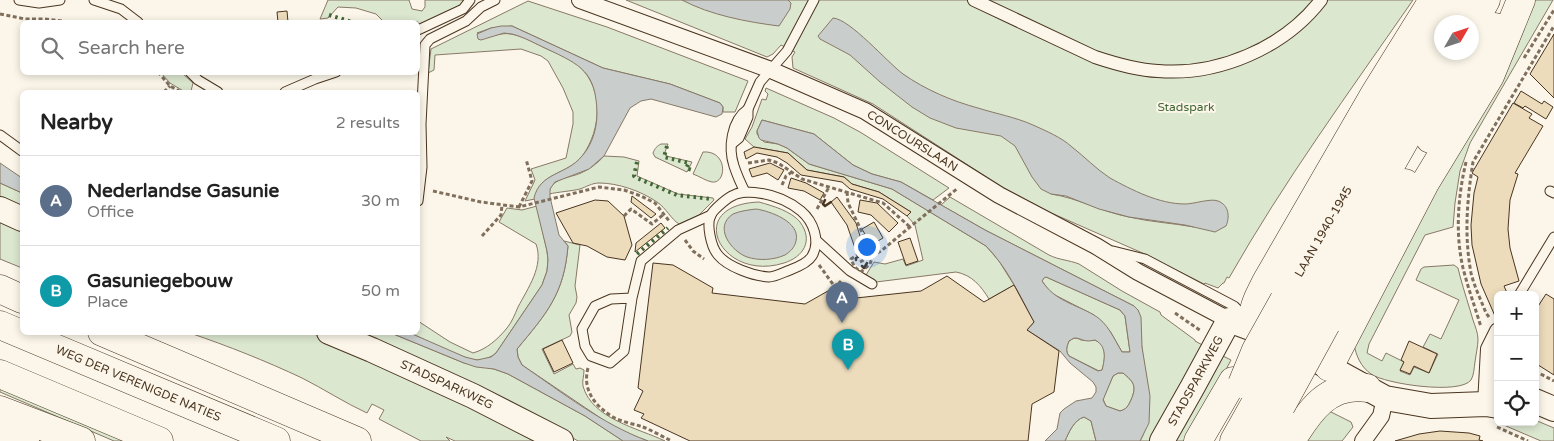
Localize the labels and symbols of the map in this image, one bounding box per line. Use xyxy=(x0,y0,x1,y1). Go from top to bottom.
north arrow xyxy=(1434,15,1479,60)
park label: Stadspark xyxy=(1157,100,1215,114)
street label: CONCOURSLAAN xyxy=(865,107,960,174)
street label: LAAN 1940-1945 xyxy=(1292,184,1355,279)
your location xyxy=(854,234,880,260)
pin: A xyxy=(826,282,858,323)
pin: B xyxy=(832,329,864,370)
street label: STADSPARKWEG xyxy=(1165,333,1226,428)
street label: WEG DER VERENIGDE NATIES xyxy=(53,342,223,424)
street label: STADSPARKWEG xyxy=(398,357,496,412)

